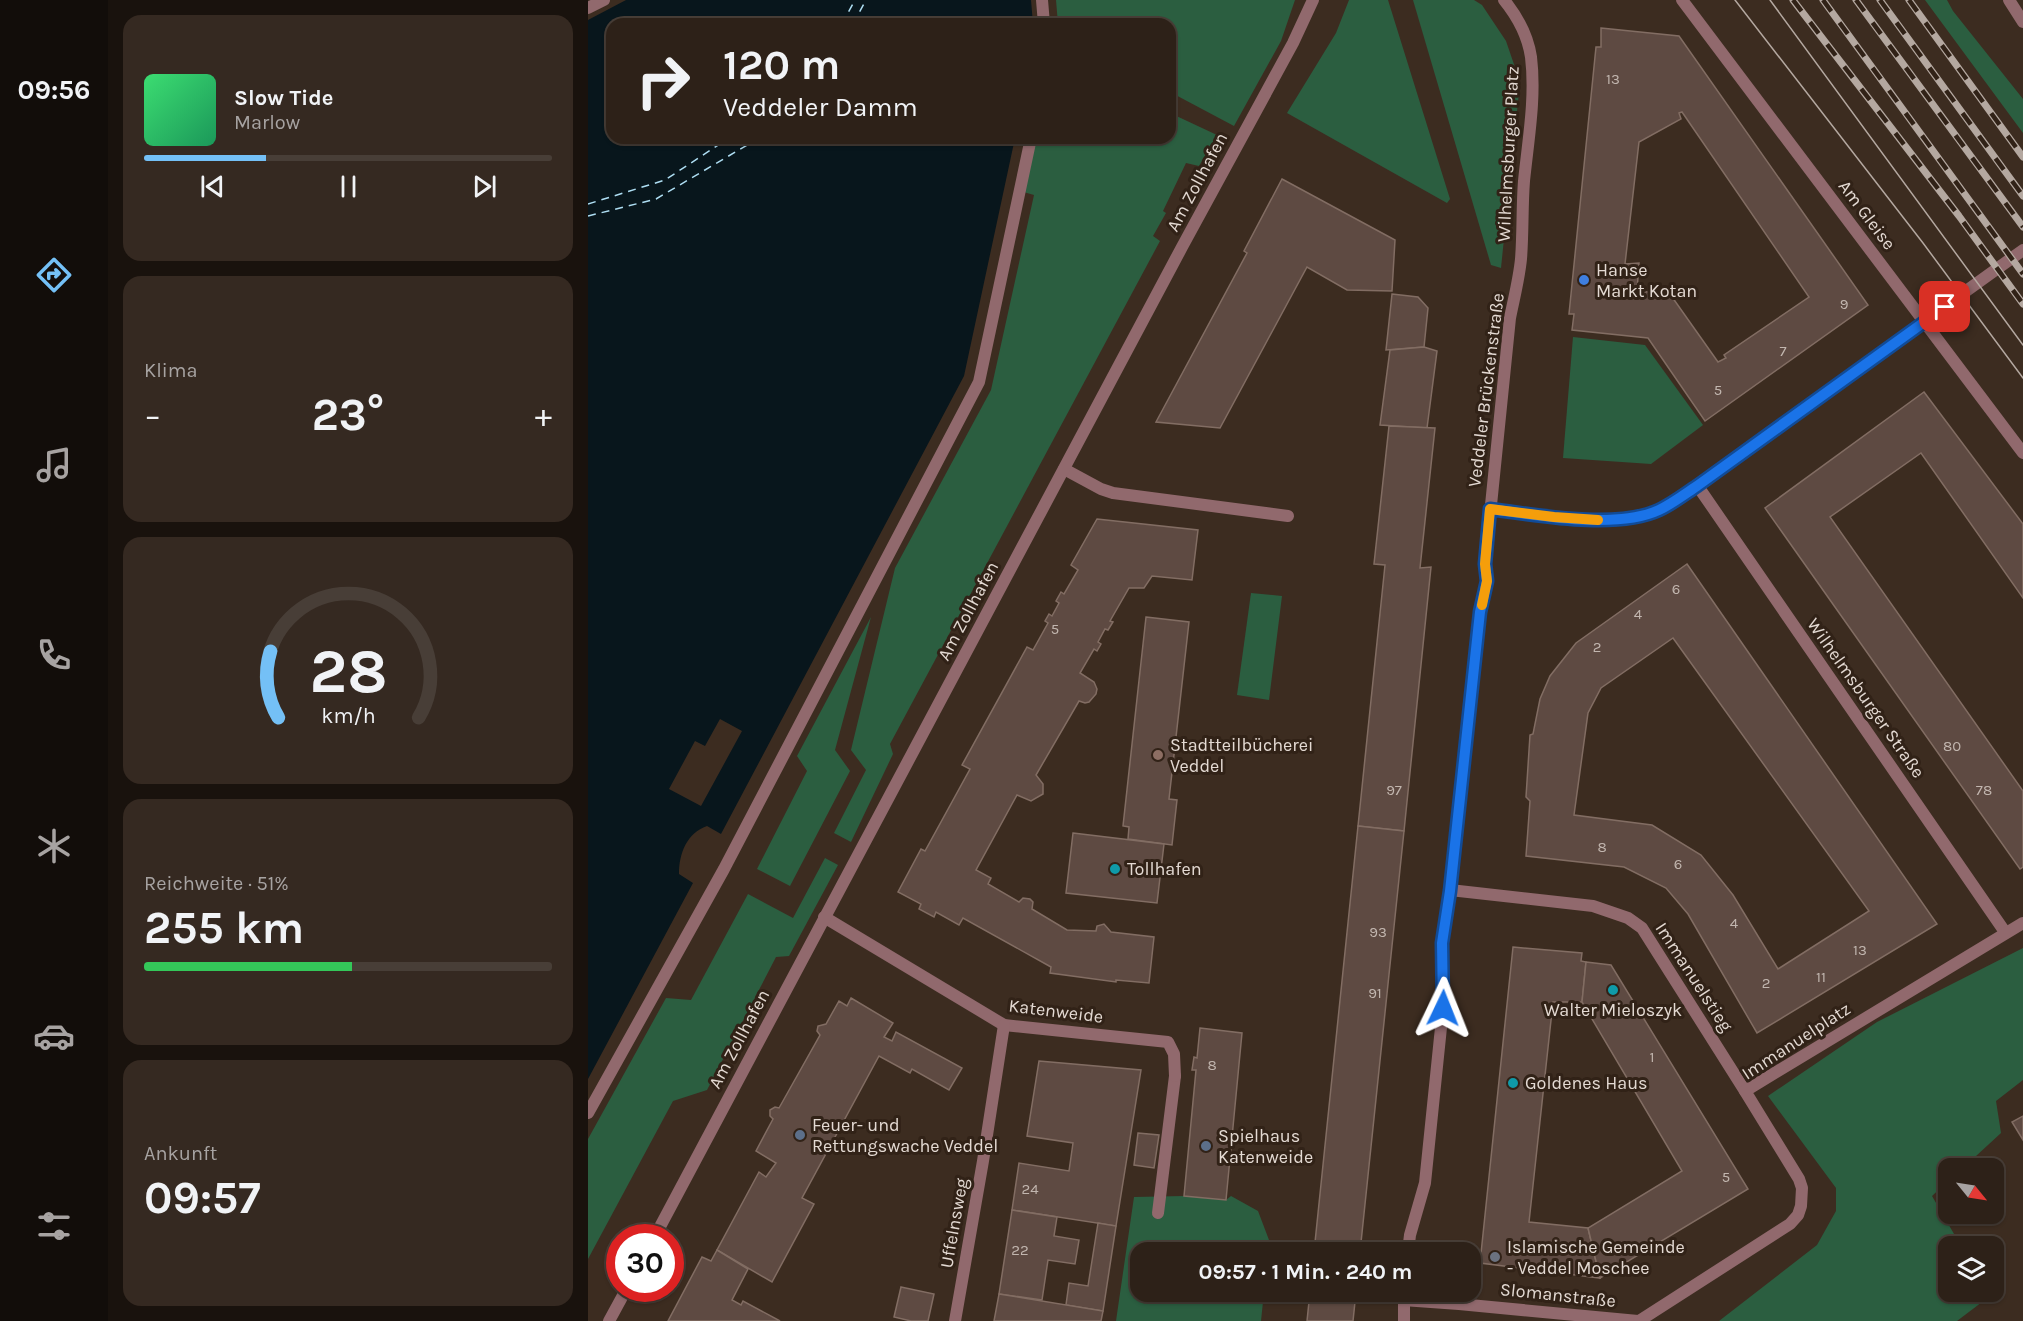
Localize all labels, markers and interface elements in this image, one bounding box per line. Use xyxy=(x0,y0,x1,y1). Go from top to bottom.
text: 120 m xyxy=(723,40,840,90)
icon: right xyxy=(624,42,702,120)
street label: Wilhelmsburger Platz xyxy=(1492,65,1524,243)
house number: 13 xyxy=(1606,70,1620,88)
text: 09:56 xyxy=(18,74,90,106)
text: Slow Tide xyxy=(234,85,334,111)
text: Veddeler Damm xyxy=(723,91,918,123)
text: Marlow xyxy=(234,111,300,134)
street label: Am Zollhafen xyxy=(1162,129,1232,235)
icon: previous xyxy=(196,170,229,203)
icon: pause xyxy=(332,170,365,203)
icon: next xyxy=(468,170,501,203)
street label: Am Gleise xyxy=(1834,176,1900,254)
icon: directions xyxy=(33,254,75,296)
place label: Hanse Markt Kotan xyxy=(1596,259,1697,302)
marker: Hanse Markt Kotan xyxy=(1577,273,1591,287)
pin xyxy=(1919,281,1970,332)
icon: arrive xyxy=(1928,290,1961,323)
street label: Veddeler Brückenstraße xyxy=(1463,292,1509,488)
house number: 9 xyxy=(1840,295,1848,313)
house number: 7 xyxy=(1779,342,1787,360)
text: Klima xyxy=(144,359,197,382)
house number: 5 xyxy=(1714,381,1722,399)
text: 23° xyxy=(312,389,384,441)
text: − xyxy=(144,396,161,434)
text: + xyxy=(535,396,552,434)
icon: music xyxy=(33,444,75,486)
street label: Am Zollhafen xyxy=(933,558,1003,664)
house number: 6 xyxy=(1672,580,1680,598)
house number: 4 xyxy=(1634,605,1643,623)
street label: Wilhelmsburger Straße xyxy=(1802,614,1930,782)
house number: 5 xyxy=(1051,620,1059,638)
icon: phone xyxy=(33,634,75,676)
text: 28 xyxy=(309,635,387,708)
house number: 2 xyxy=(1593,638,1601,656)
text: km/h xyxy=(321,703,375,728)
place label: Stadtteilbücherei Veddel xyxy=(1170,734,1313,777)
house number: 80 xyxy=(1943,737,1961,755)
marker: Stadtteilbücherei Veddel xyxy=(1151,748,1165,762)
house number: 97 xyxy=(1386,781,1402,799)
house number: 78 xyxy=(1976,781,1992,799)
icon: climate xyxy=(33,825,75,867)
house number: 8 xyxy=(1597,838,1607,856)
house number: 6 xyxy=(1674,855,1682,873)
place label: Tollhafen xyxy=(1127,858,1202,880)
marker: Tollhafen xyxy=(1108,862,1122,876)
text: Reichweite · 51% xyxy=(144,872,289,895)
text: 255 km xyxy=(144,902,304,954)
house number: 4 xyxy=(1730,914,1739,932)
street label: Immanuelstieg xyxy=(1651,918,1737,1036)
house number: 93 xyxy=(1369,923,1387,941)
house number: 13 xyxy=(1853,941,1867,959)
house number: 11 xyxy=(1816,968,1826,986)
house number: 2 xyxy=(1762,974,1770,992)
position arrow xyxy=(1411,976,1475,1040)
marker: Walter Mieloszyk xyxy=(1606,983,1620,997)
house number: 91 xyxy=(1368,984,1382,1002)
street label: Am Zollhafen xyxy=(704,986,774,1092)
street label: Katenweide xyxy=(1007,994,1105,1028)
street label: Immanuelplatz xyxy=(1737,998,1855,1084)
place label: Walter Mieloszyk xyxy=(1544,999,1682,1021)
icon: car xyxy=(33,1015,75,1057)
house number: 1 xyxy=(1650,1048,1654,1066)
house number: 8 xyxy=(1207,1056,1217,1074)
place label: Goldenes Haus xyxy=(1525,1072,1648,1094)
marker: Goldenes Haus xyxy=(1506,1076,1520,1090)
place label: Feuer- und Rettungswache Veddel xyxy=(812,1114,998,1157)
place label: Spielhaus Katenweide xyxy=(1218,1125,1313,1168)
marker: Feuer- und Rettungswache Veddel xyxy=(793,1128,807,1142)
marker: Spielhaus Katenweide xyxy=(1199,1139,1213,1153)
text: Ankunft xyxy=(144,1142,217,1165)
north arrow xyxy=(1938,1158,2004,1224)
map controls xyxy=(1938,1158,2004,1302)
house number: 5 xyxy=(1722,1168,1730,1186)
text: 09:57 xyxy=(144,1172,261,1224)
street label: Uffelnsweg xyxy=(935,1176,973,1270)
house number: 24 xyxy=(1021,1180,1039,1198)
icon: filters xyxy=(33,1205,75,1247)
speed limit sign: 30 xyxy=(606,1224,684,1302)
place label: Islamische Gemeinde - Veddel Moschee xyxy=(1507,1236,1685,1279)
button: layers xyxy=(1938,1236,2004,1302)
house number: 22 xyxy=(1011,1241,1029,1259)
marker: Islamische Gemeinde - Veddel Moschee xyxy=(1488,1250,1502,1264)
text: 09:57 · 1 Min. · 240 m xyxy=(1199,1259,1412,1285)
street label: Slomanstraße xyxy=(1499,1278,1617,1312)

